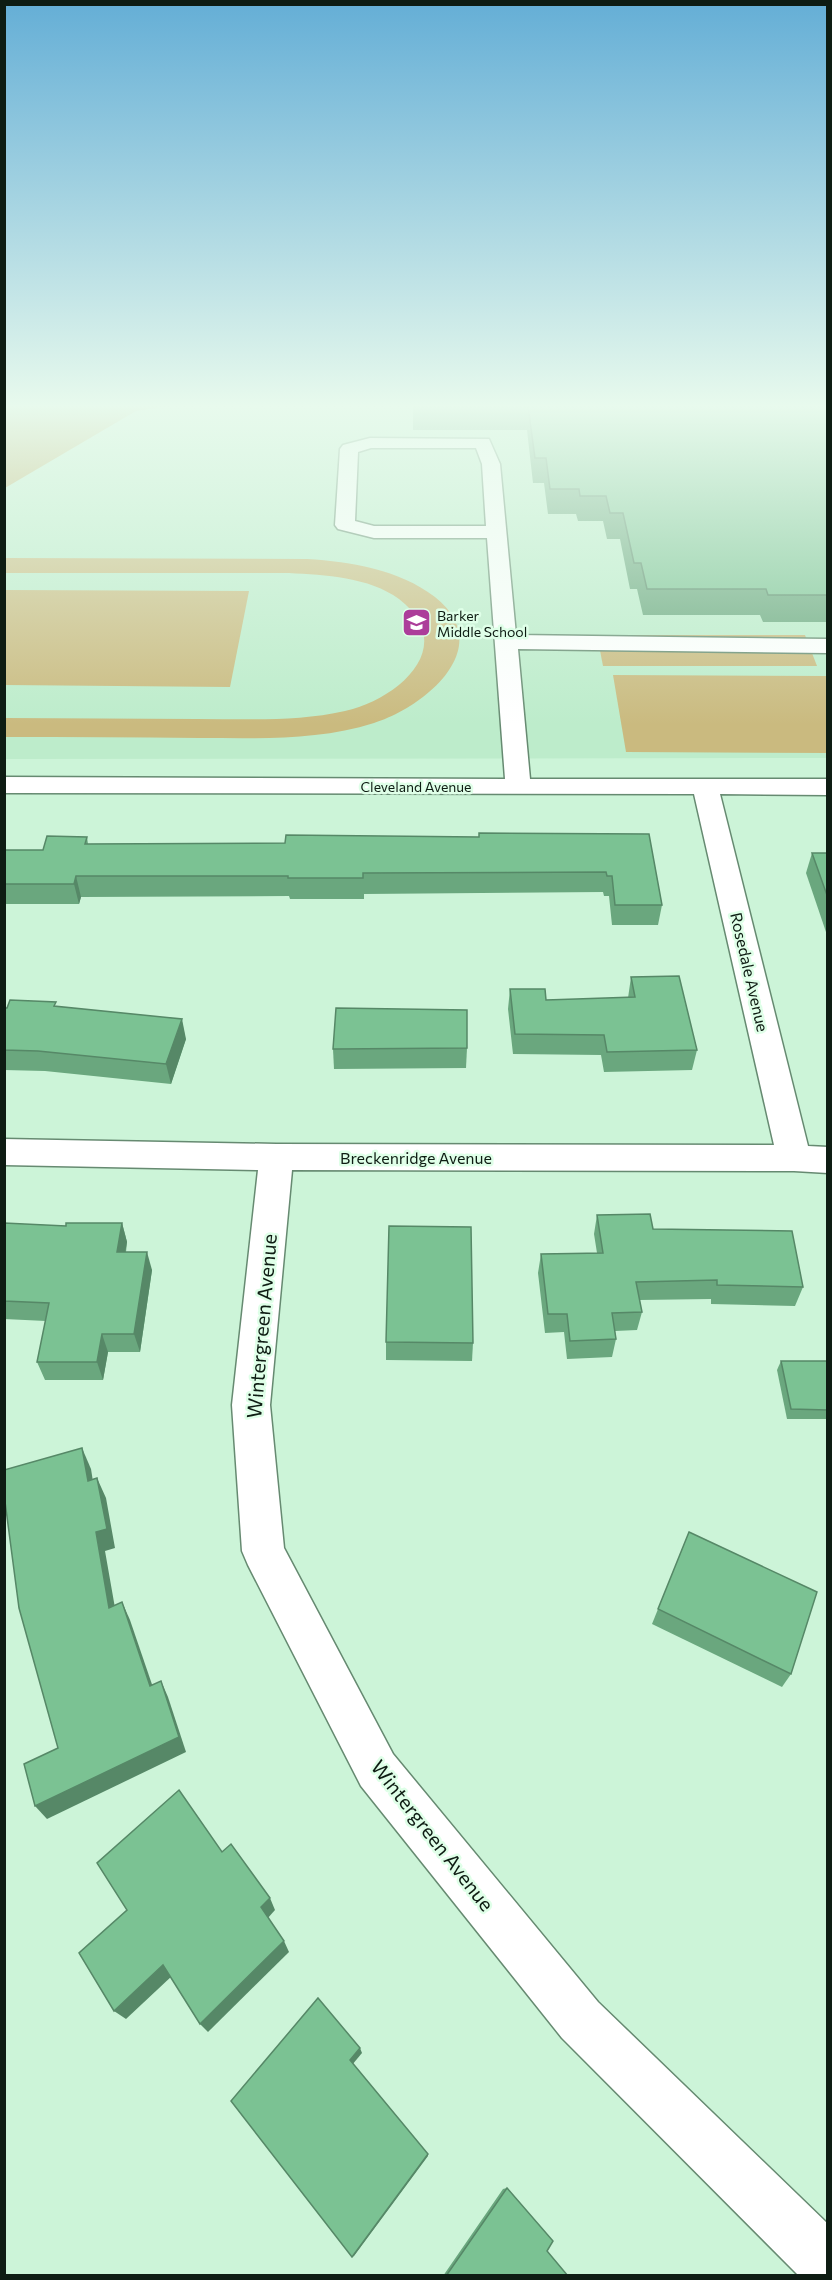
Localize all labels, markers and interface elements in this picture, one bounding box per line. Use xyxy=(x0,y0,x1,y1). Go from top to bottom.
school or university icon: Barker Middle School xyxy=(400,607,432,639)
place label: Barker Middle School xyxy=(437,607,527,640)
street label: Cleveland Avenue xyxy=(360,778,472,795)
street label: Rosedale Avenue xyxy=(727,911,773,1033)
street label: Breckenridge Avenue xyxy=(340,1148,492,1167)
street label: Wintergreen Avenue xyxy=(241,1233,281,1419)
street label: Wintergreen Avenue xyxy=(367,1755,499,1915)

